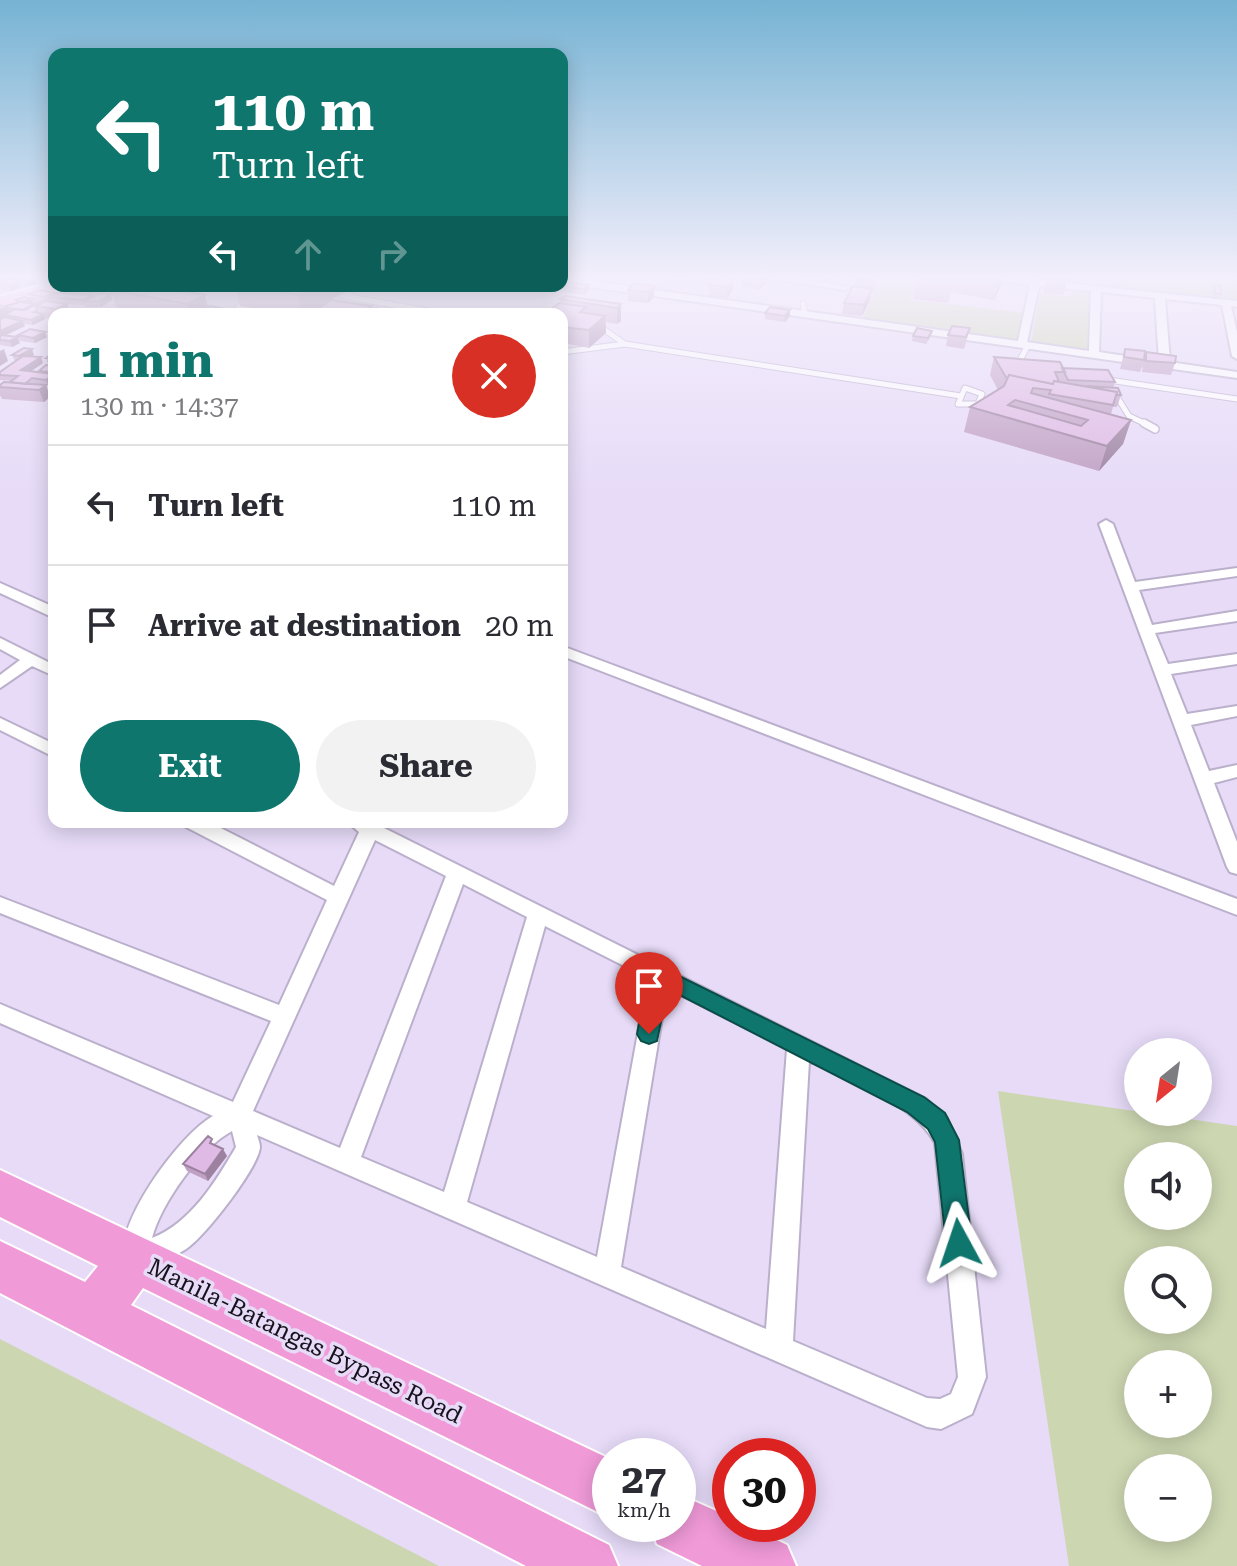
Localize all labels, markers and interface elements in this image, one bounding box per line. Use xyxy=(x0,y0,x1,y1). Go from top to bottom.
text: 110 m xyxy=(212,78,374,144)
icon: left xyxy=(80,80,184,184)
text: Turn left xyxy=(212,145,364,187)
icon: left xyxy=(202,232,246,276)
icon: ahead xyxy=(286,232,330,276)
icon: right xyxy=(370,232,414,276)
text: 1 min xyxy=(80,333,213,389)
button: close xyxy=(452,334,536,418)
text: 130 m · 14:37 xyxy=(80,391,239,421)
icon: left xyxy=(80,483,124,527)
text: Turn left xyxy=(148,488,284,523)
text: 110 m xyxy=(451,488,536,523)
icon: arrive xyxy=(80,603,124,647)
text: Arrive at destination xyxy=(148,608,461,643)
text: 20 m xyxy=(485,608,554,643)
button: Exit xyxy=(80,720,300,812)
button: Share xyxy=(316,720,536,812)
pin xyxy=(615,952,683,1034)
icon: arrive xyxy=(627,964,671,1008)
north arrow xyxy=(1124,1038,1212,1126)
map controls xyxy=(1124,1038,1212,1542)
button: sound xyxy=(1124,1142,1212,1230)
position arrow xyxy=(917,1201,1001,1285)
button: search xyxy=(1124,1246,1212,1334)
street label: Manila-Batangas Bypass Road xyxy=(143,1253,467,1429)
button: + xyxy=(1124,1350,1212,1438)
speed limit sign: 30 xyxy=(712,1438,816,1542)
button: − xyxy=(1124,1454,1212,1542)
text: 27 xyxy=(622,1456,666,1503)
text: km/h xyxy=(617,1498,671,1522)

